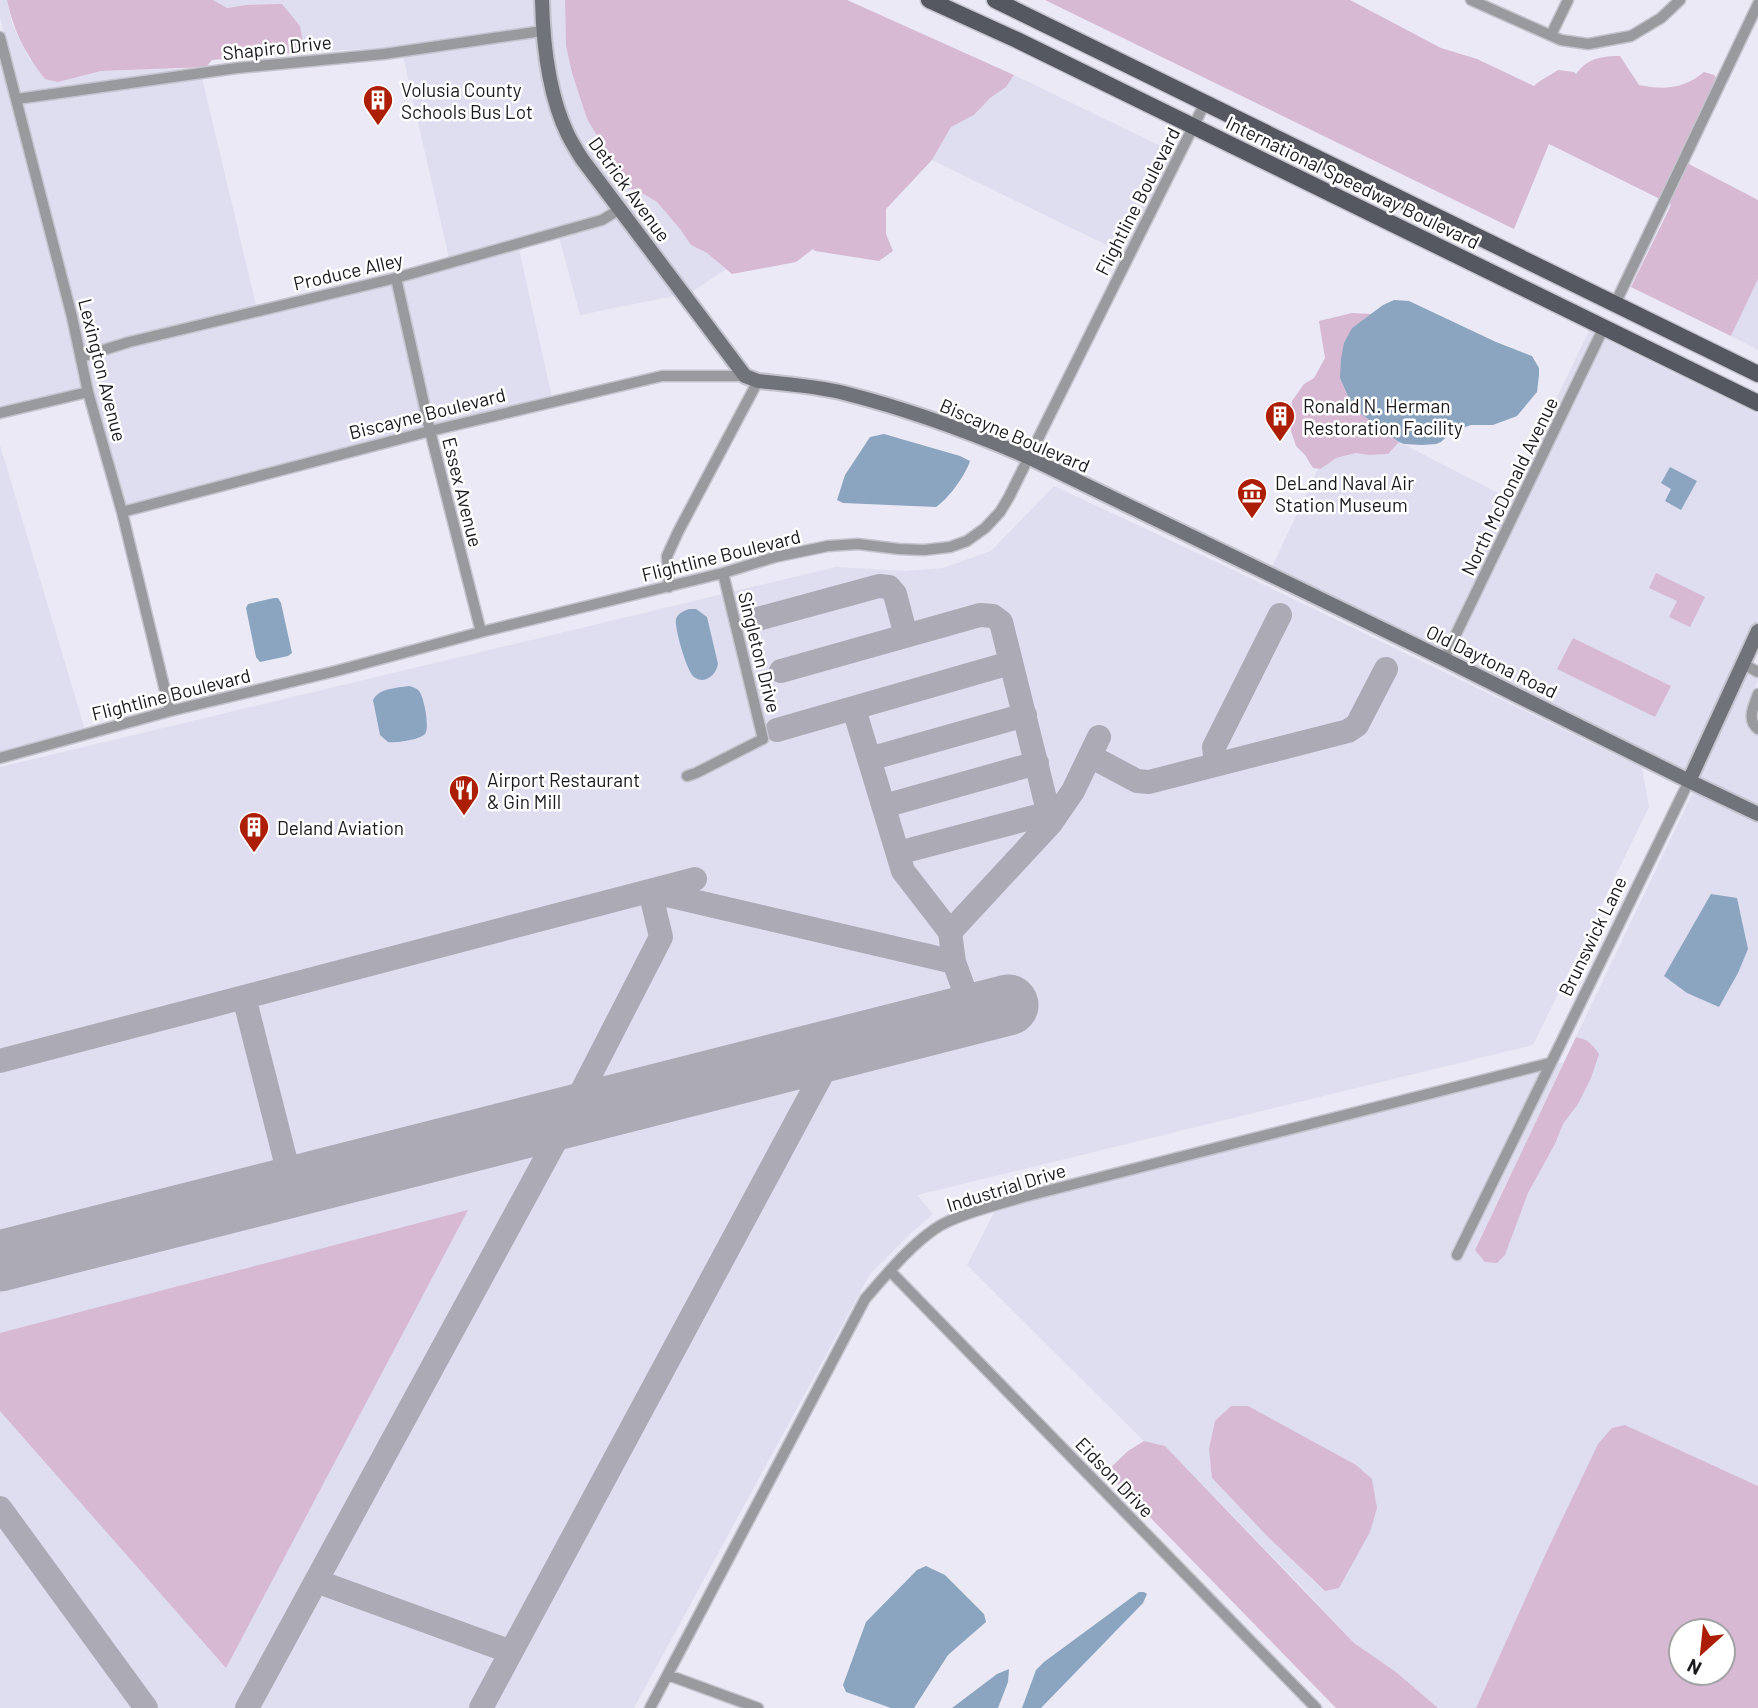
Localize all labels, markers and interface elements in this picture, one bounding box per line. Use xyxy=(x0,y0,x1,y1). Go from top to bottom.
street label: Shapiro Drive xyxy=(221,30,333,64)
place label: Volusia County Schools Bus Lot xyxy=(401,78,533,123)
building icon: Volusia County Schools Bus Lot xyxy=(361,83,395,127)
street label: International Speedway Boulevard xyxy=(1223,110,1483,254)
street label: Flightline Boulevard xyxy=(1090,123,1184,279)
street label: Detrick Avenue xyxy=(584,132,676,246)
street label: Produce Alley xyxy=(291,247,405,295)
street label: Lexington Avenue xyxy=(74,296,132,444)
street label: Biscayne Boulevard xyxy=(346,382,508,444)
street label: Biscayne Boulevard xyxy=(937,393,1093,477)
street label: North McDonald Avenue xyxy=(1456,393,1562,579)
place label: Ronald N. Herman Restoration Facility xyxy=(1303,394,1463,439)
building icon: Ronald N. Herman Restoration Facility xyxy=(1263,399,1297,443)
street label: Essex Avenue xyxy=(438,435,488,549)
place label: DeLand Naval Air Station Museum xyxy=(1275,471,1414,516)
museum icon: DeLand Naval Air Station Museum xyxy=(1235,476,1269,520)
street label: Flightline Boulevard xyxy=(639,524,803,586)
street label: Singleton Drive xyxy=(734,589,786,715)
street label: Old Daytona Road xyxy=(1423,619,1561,703)
street label: Flightline Boulevard xyxy=(89,663,253,725)
place label: Airport Restaurant & Gin Mill xyxy=(487,768,640,813)
restaurant icon: Airport Restaurant & Gin Mill xyxy=(447,773,481,817)
building icon: Deland Aviation xyxy=(237,810,271,854)
place label: Deland Aviation xyxy=(277,816,404,839)
street label: Brunswick Lane xyxy=(1553,872,1631,1000)
street label: Industrial Drive xyxy=(944,1158,1068,1216)
street label: Eidson Drive xyxy=(1071,1432,1159,1522)
north arrow xyxy=(1667,1617,1737,1687)
text: N xyxy=(1683,1654,1705,1681)

